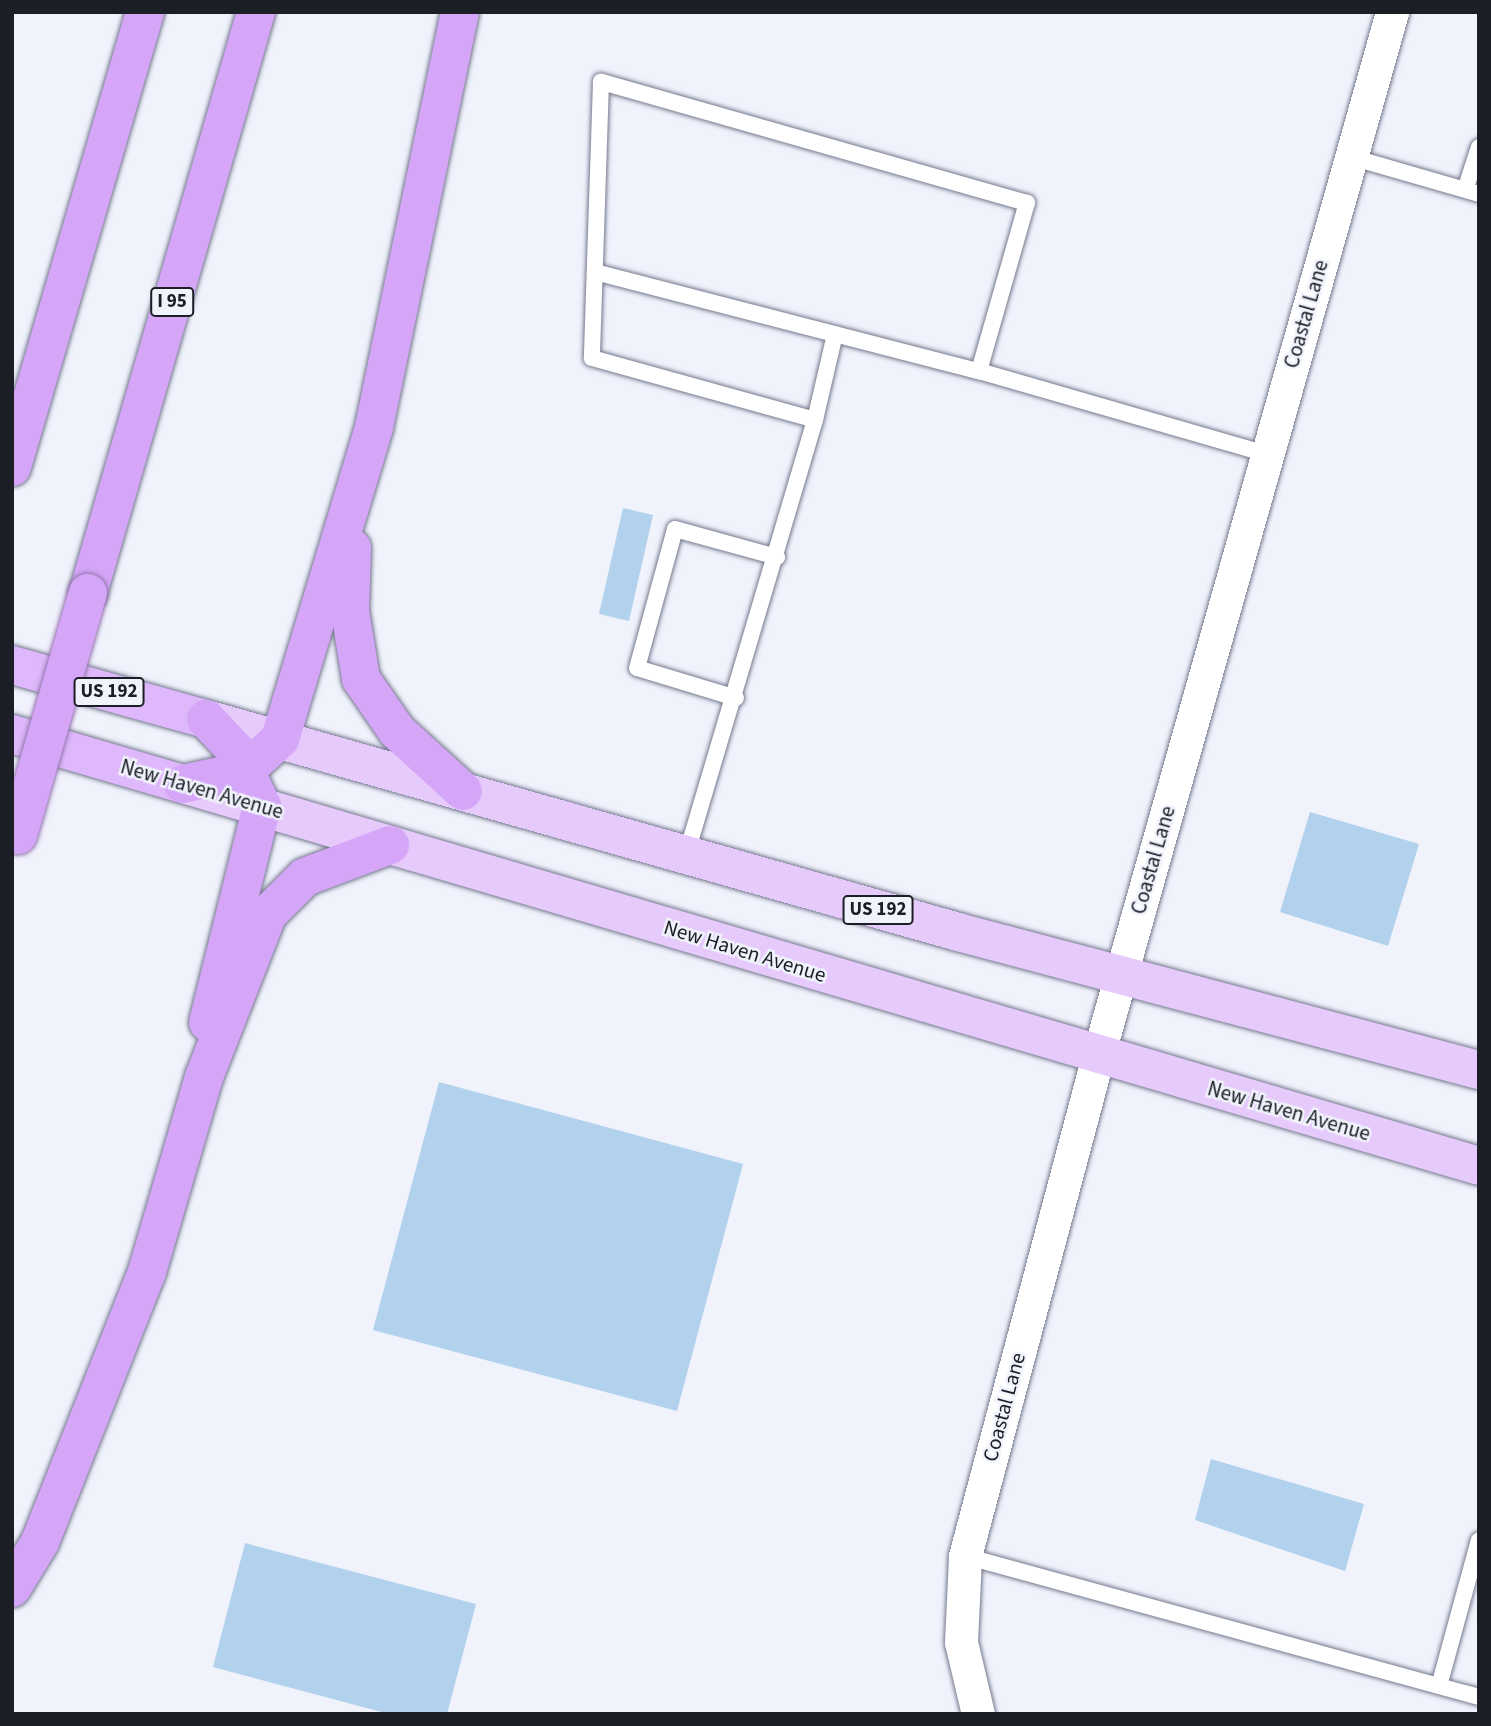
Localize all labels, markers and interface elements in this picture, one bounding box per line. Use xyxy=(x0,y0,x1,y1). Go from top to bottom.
street label: Coastal Lane xyxy=(1279,257,1333,371)
road number: I 95 xyxy=(149,286,195,318)
road number: US 192 xyxy=(72,677,146,708)
street label: New Haven Avenue xyxy=(118,754,286,824)
street label: Coastal Lane xyxy=(1126,803,1180,917)
road number: US 192 xyxy=(841,894,915,926)
street label: New Haven Avenue xyxy=(661,914,829,988)
street label: New Haven Avenue xyxy=(1205,1076,1373,1146)
street label: Coastal Lane xyxy=(977,1350,1031,1464)

